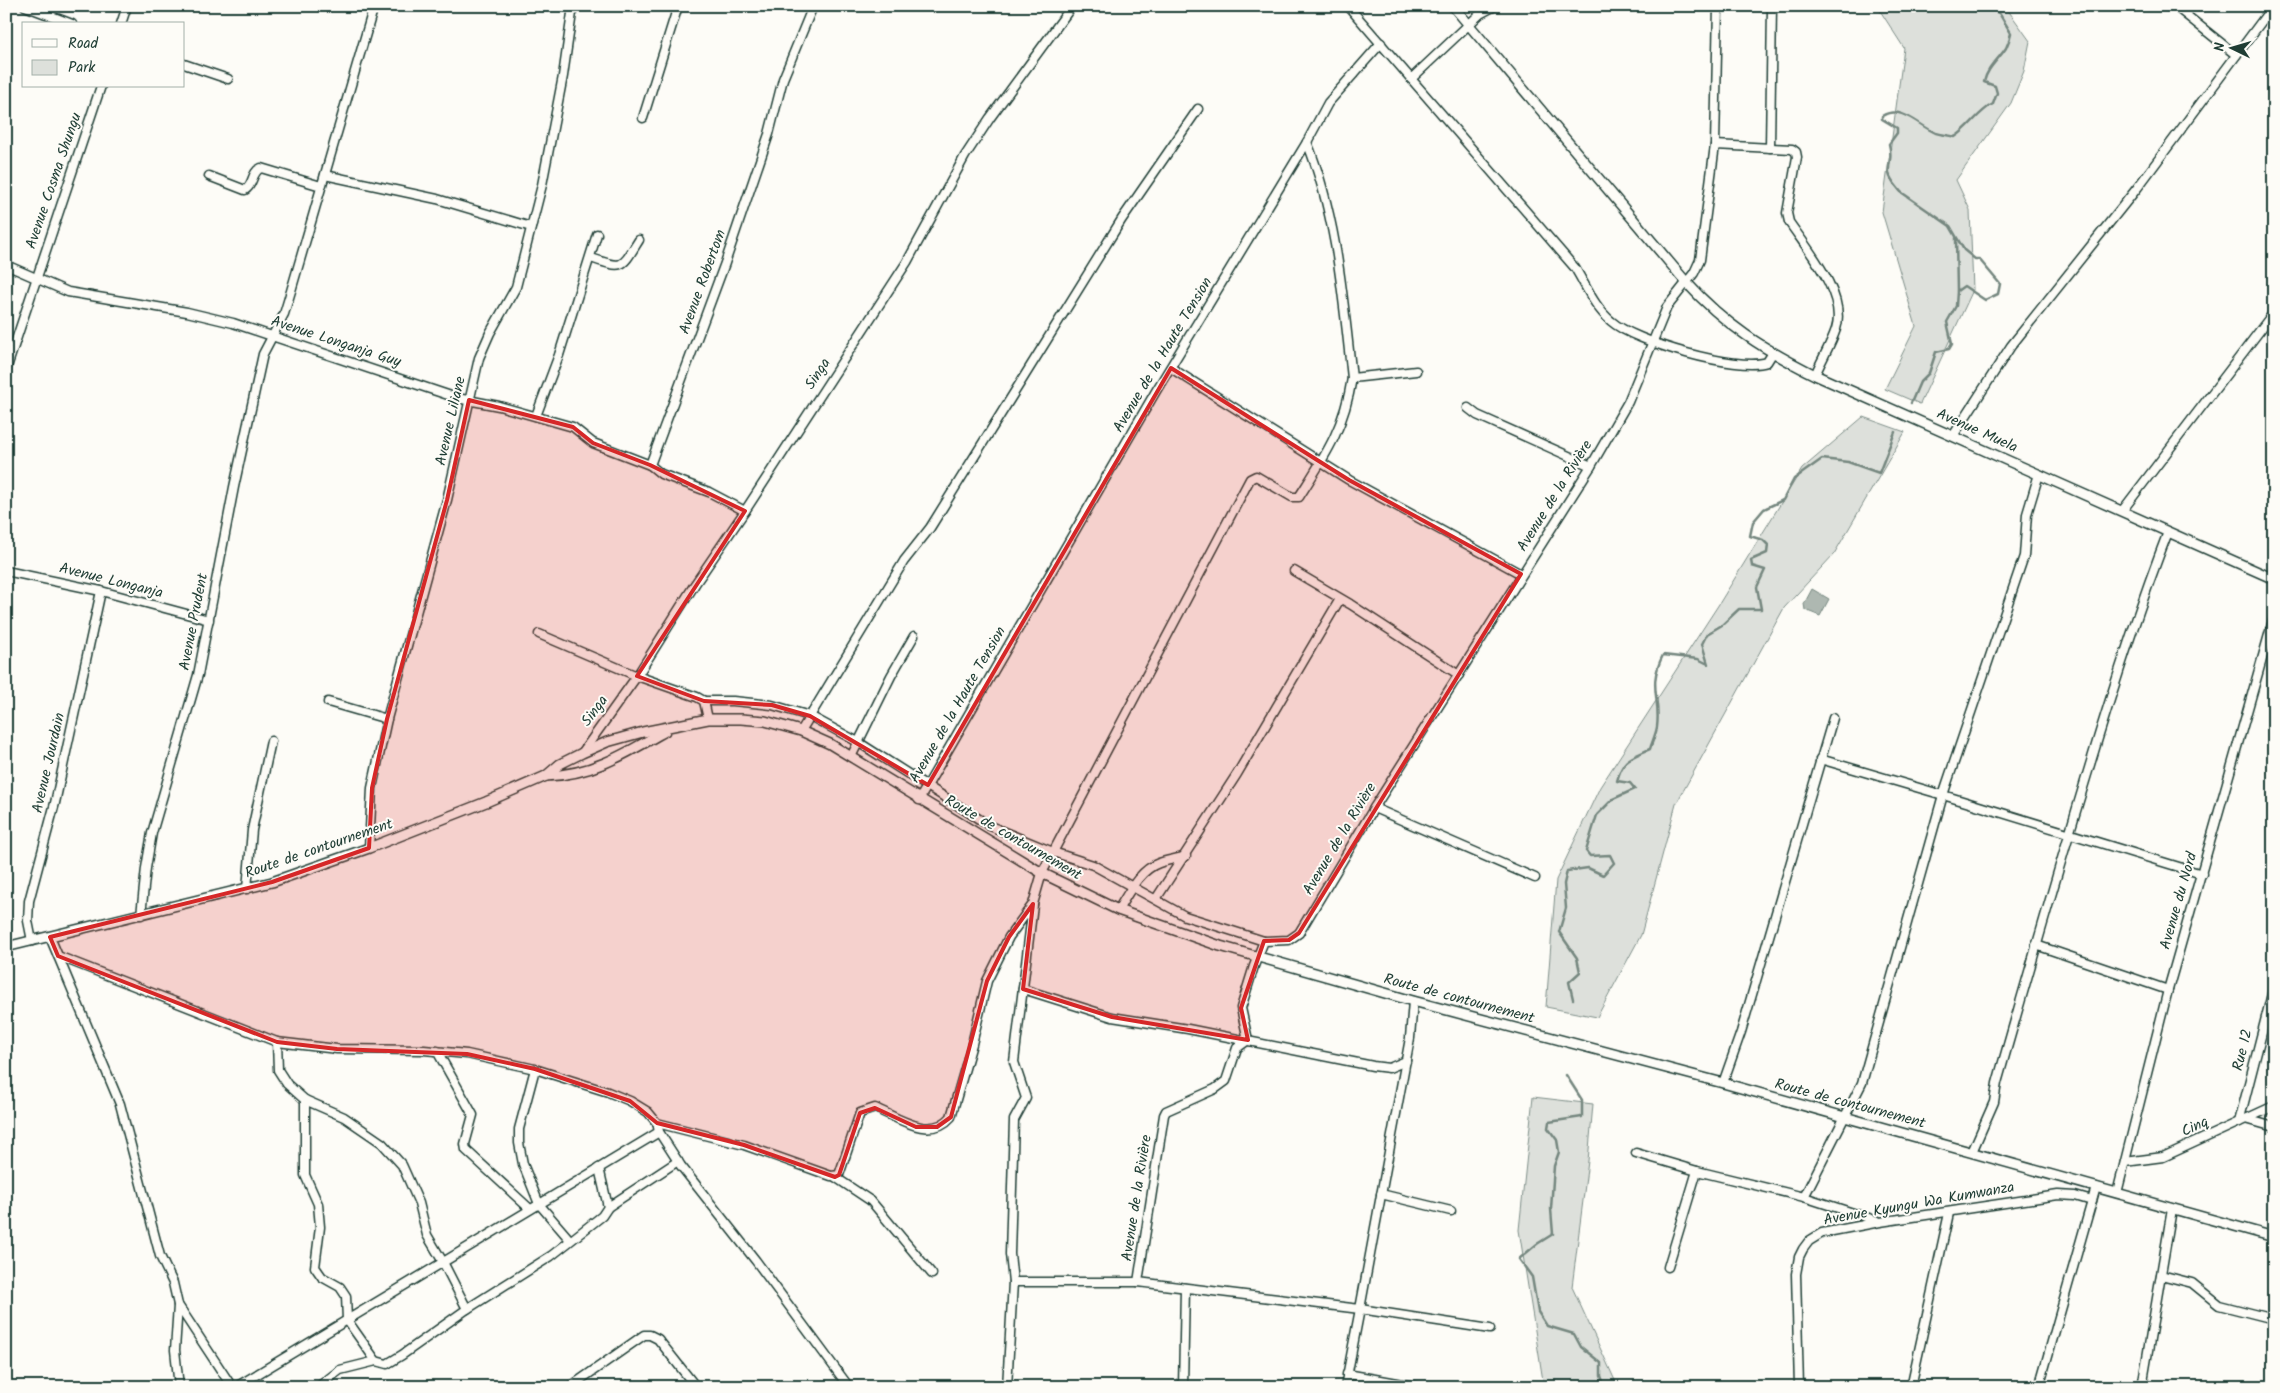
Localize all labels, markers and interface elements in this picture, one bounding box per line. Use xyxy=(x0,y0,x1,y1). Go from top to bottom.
legend xyxy=(22,22,185,88)
north arrow xyxy=(2208,22,2258,72)
text: Road xyxy=(68,32,99,56)
text: N xyxy=(2209,41,2231,52)
text: Park xyxy=(68,56,96,80)
street label: Avenue Cosma Shungu xyxy=(19,110,89,252)
street label: Avenue Robertom xyxy=(673,226,733,338)
street label: Avenue de la Haute Tension xyxy=(1107,273,1219,437)
street label: Avenue Longanja Guy xyxy=(268,310,405,375)
street label: Singa xyxy=(799,353,837,395)
street label: Avenue Liliane xyxy=(429,374,473,468)
street label: Avenue Muela xyxy=(1933,402,2021,460)
street label: Avenue de la Rivière xyxy=(1511,435,1599,556)
street label: Avenue Longanja xyxy=(57,557,165,605)
street label: Avenue Prudent xyxy=(173,571,215,673)
street label: Avenue de la Haute Tension xyxy=(903,622,1013,788)
street label: Singa xyxy=(575,690,615,732)
street label: Avenue Jourdain xyxy=(26,710,72,816)
street label: Avenue de la Rivière xyxy=(1297,778,1383,900)
street label: Route de contournement xyxy=(940,789,1086,887)
street label: Route de contournement xyxy=(242,812,396,886)
street label: Avenue du Nord xyxy=(2154,849,2204,953)
street label: Route de contournement xyxy=(1381,967,1537,1031)
street label: Rue 12 xyxy=(2226,1027,2260,1073)
street label: Route de contournement xyxy=(1772,1072,1928,1136)
street label: Cinq xyxy=(2177,1110,2213,1144)
street label: Avenue de la Rivière xyxy=(1115,1133,1159,1263)
street label: Avenue Kyungu Wa Kumwanza xyxy=(1822,1175,2016,1233)

